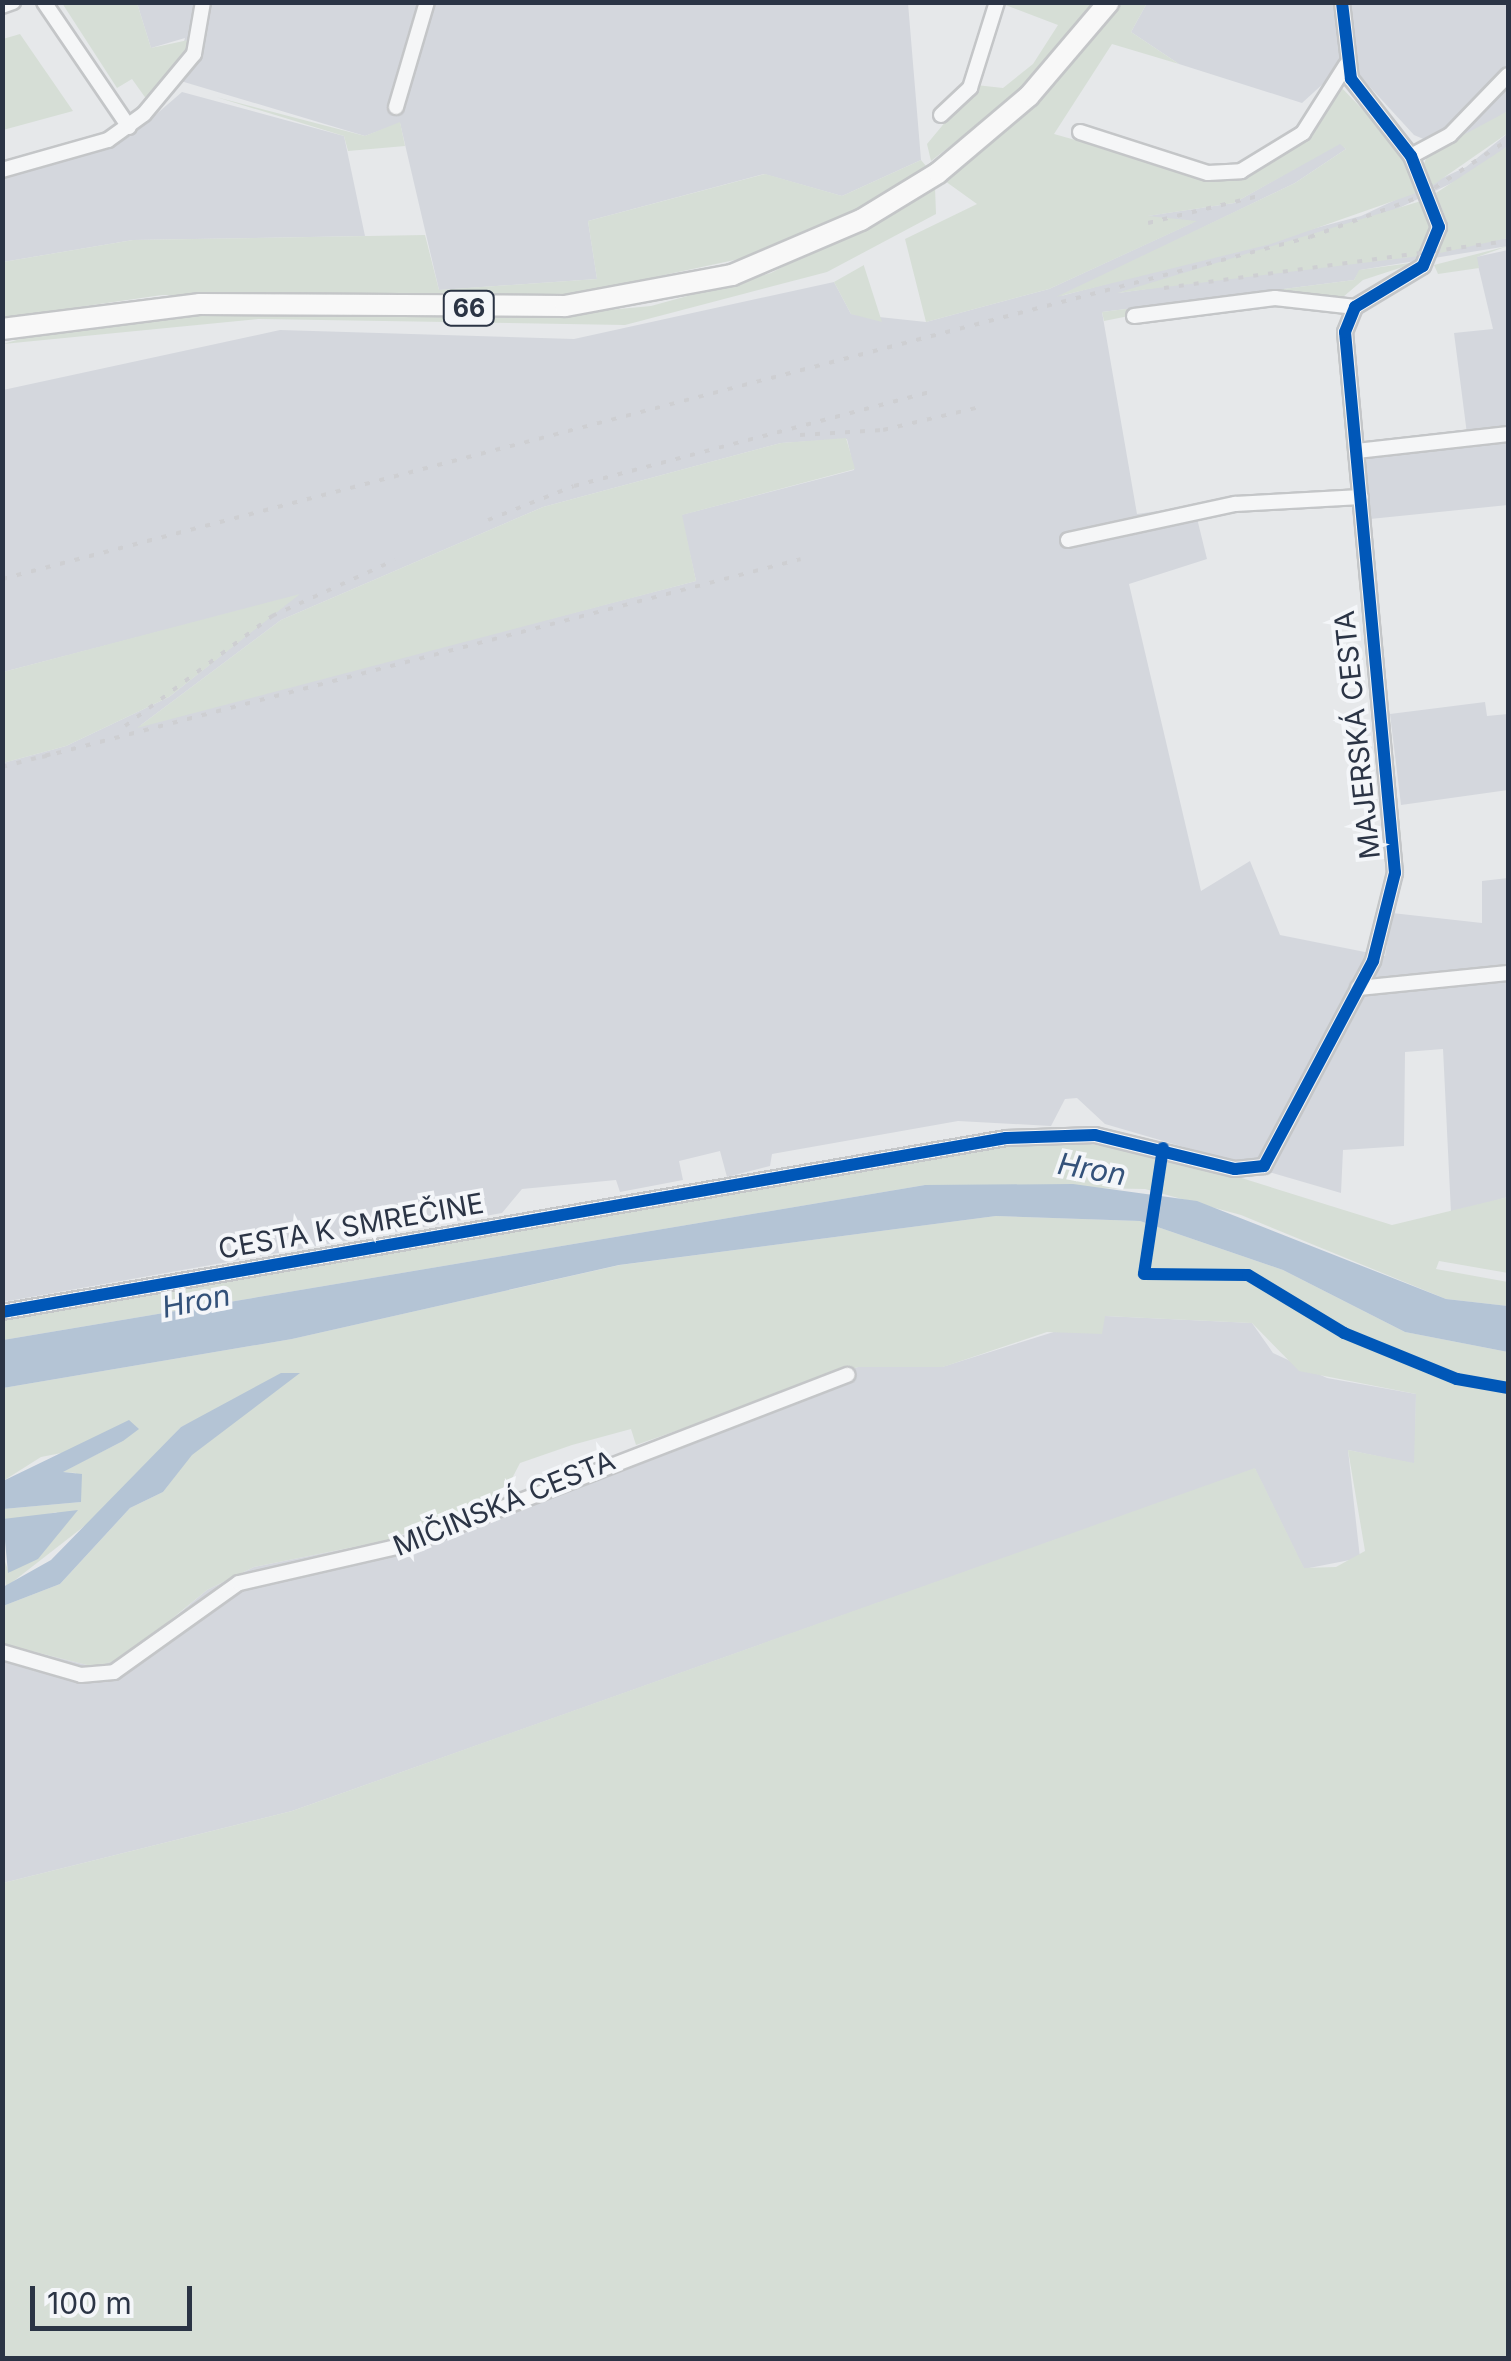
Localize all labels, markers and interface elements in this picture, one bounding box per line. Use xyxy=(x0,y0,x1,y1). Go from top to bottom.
road number: 66 xyxy=(442,288,496,328)
street label: MAJERSKÁ CESTA xyxy=(1327,609,1387,861)
water label: Hron xyxy=(1055,1145,1129,1193)
street label: CESTA K SMREČINE xyxy=(216,1186,486,1266)
water label: Hron xyxy=(159,1277,233,1325)
street label: MIČINSKÁ CESTA xyxy=(388,1443,620,1563)
scale bar xyxy=(35,2266,198,2328)
text: 100 m xyxy=(47,2285,132,2321)

